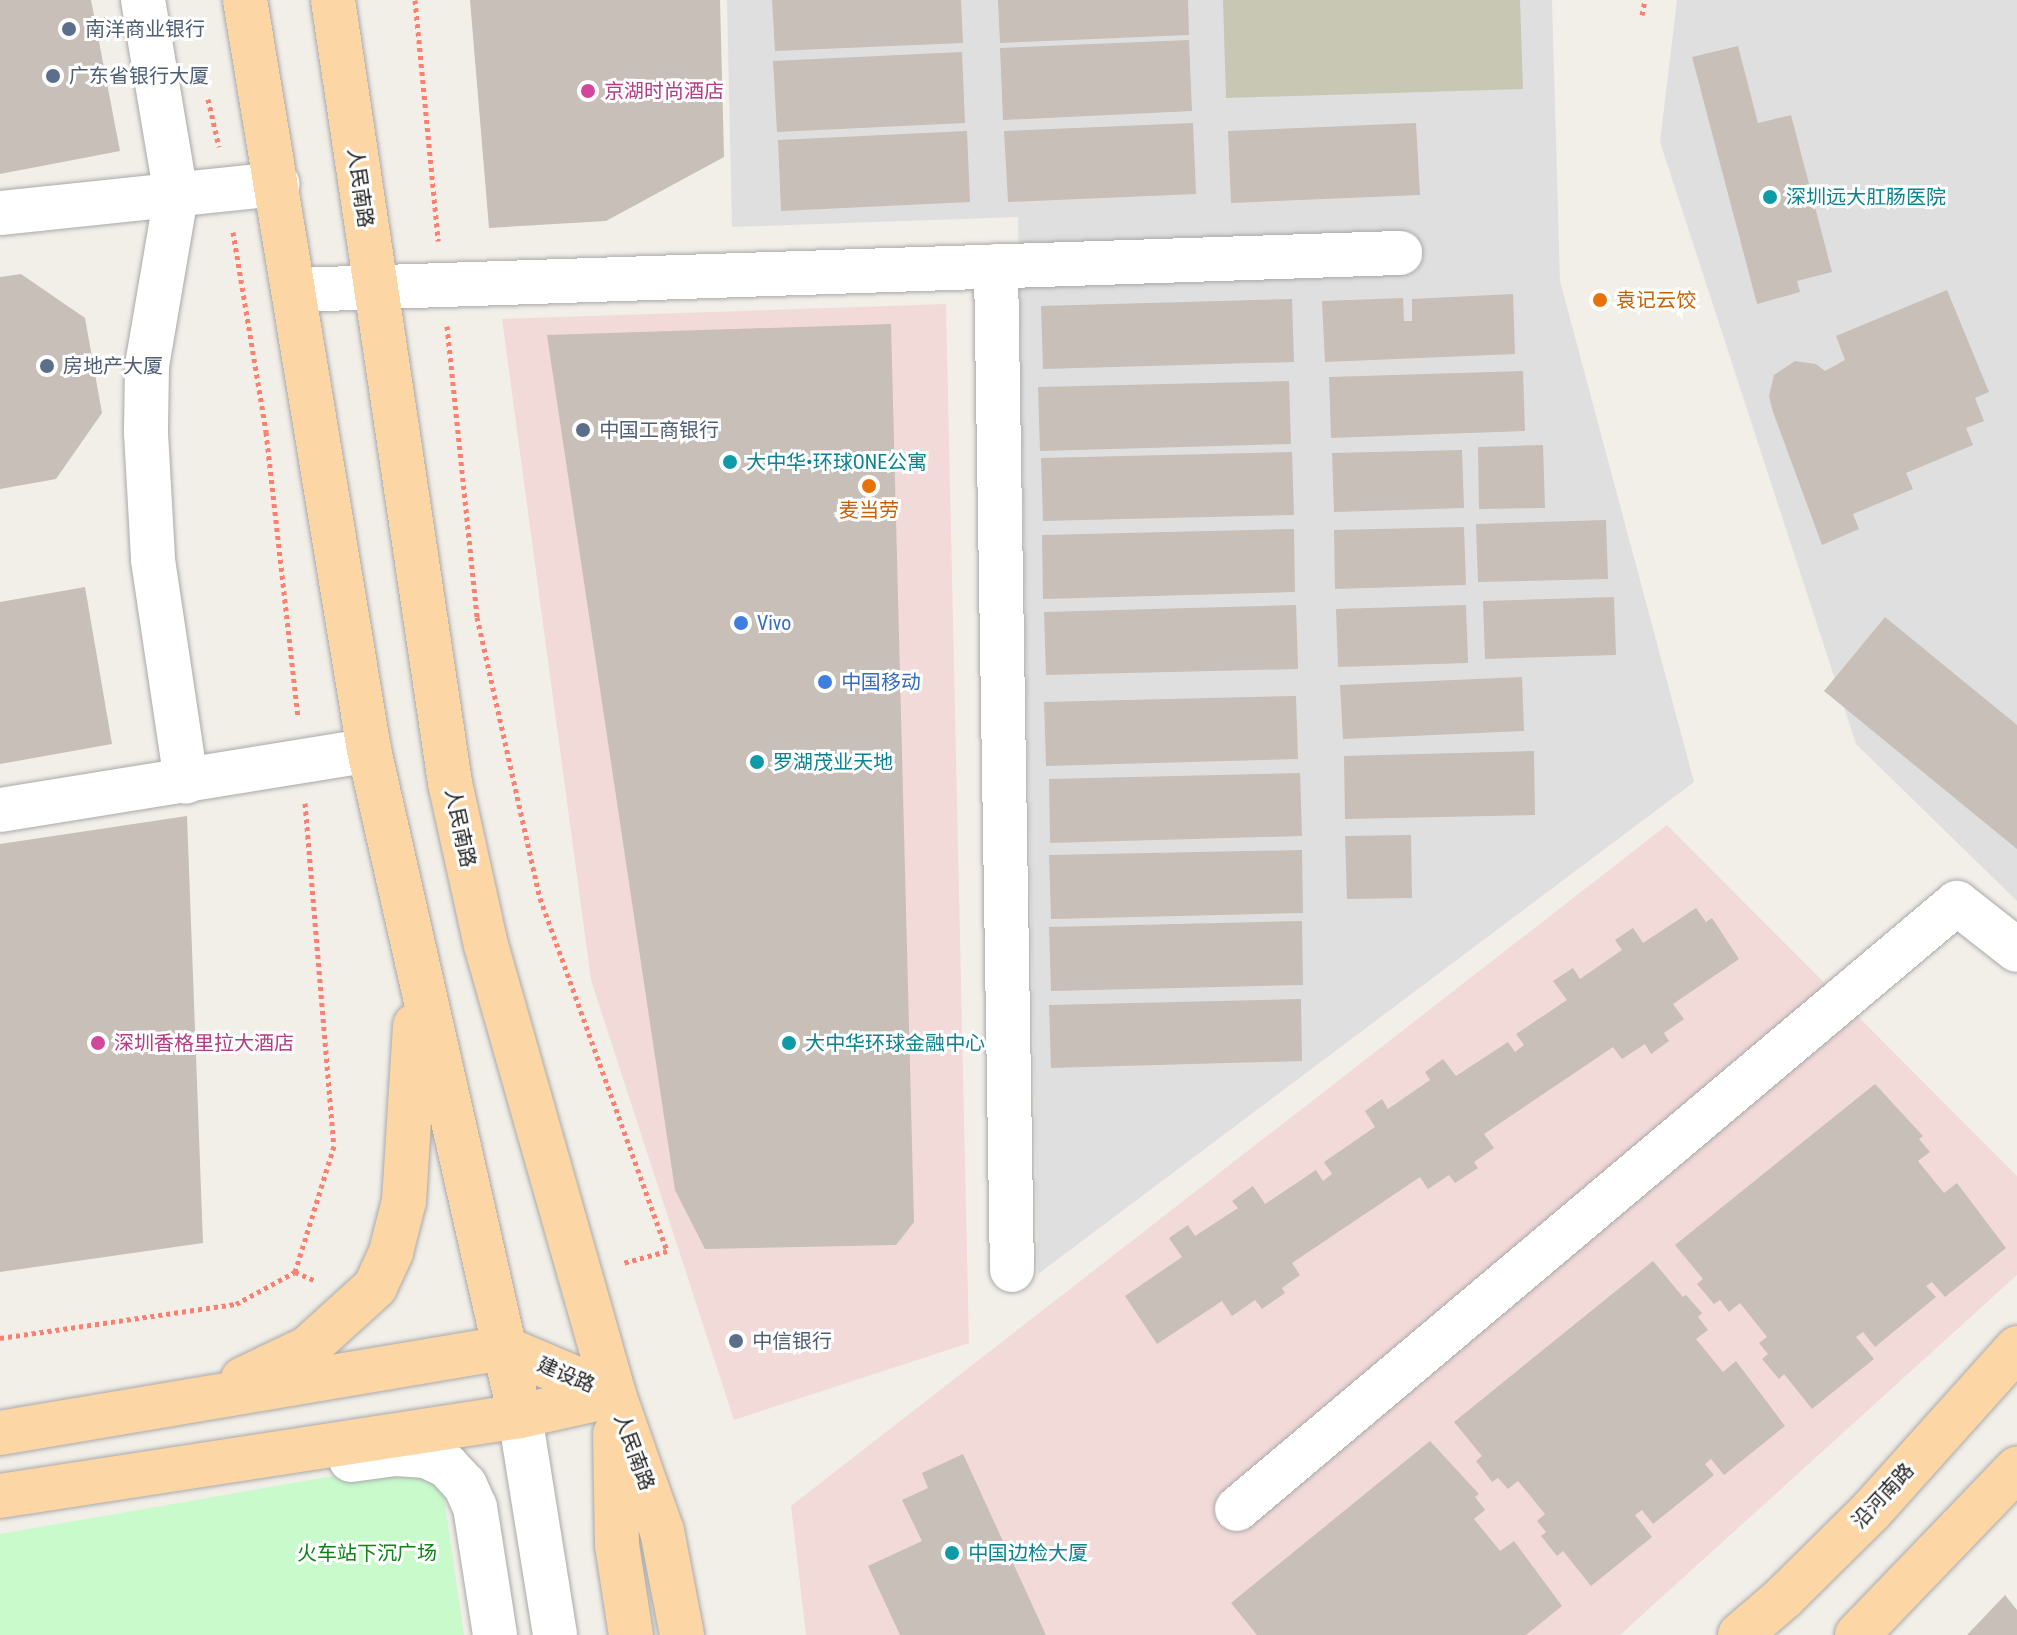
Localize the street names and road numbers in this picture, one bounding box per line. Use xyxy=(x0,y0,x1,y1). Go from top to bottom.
street label: 人民南路 xyxy=(343,147,377,229)
street label: 人民南路 xyxy=(440,786,480,870)
street label: 建设路 xyxy=(534,1352,598,1398)
street label: 人民南路 xyxy=(609,1410,659,1494)
street label: 沿河南路 xyxy=(1847,1459,1919,1533)

